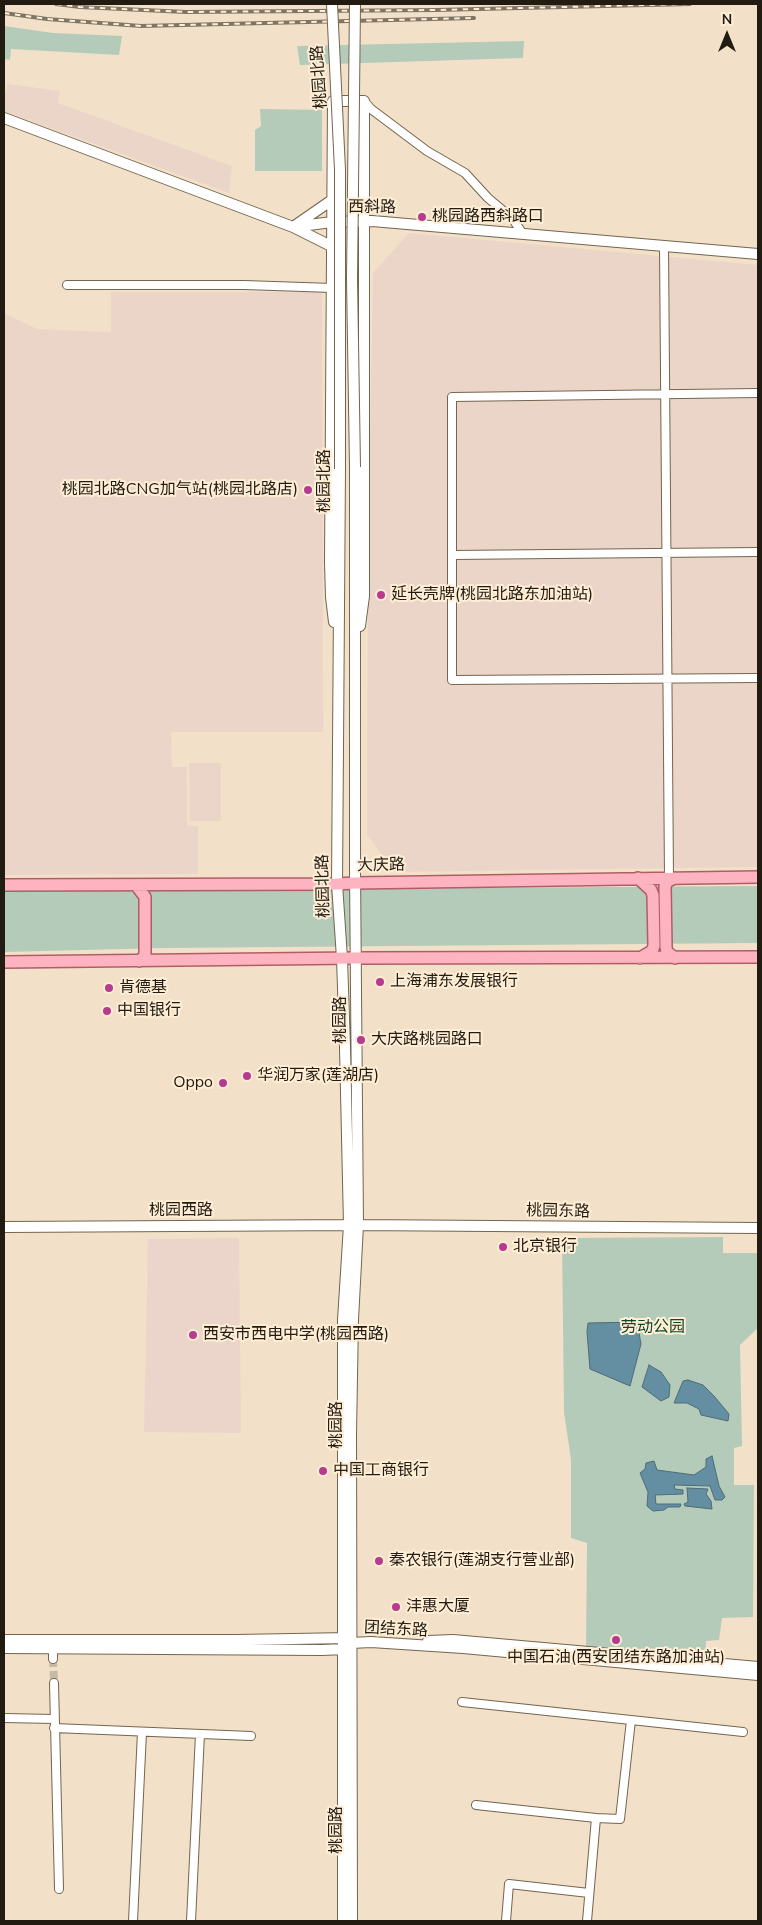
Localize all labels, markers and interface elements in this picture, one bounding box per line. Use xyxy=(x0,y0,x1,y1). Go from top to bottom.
north arrow xyxy=(702,10,752,60)
text: N xyxy=(722,10,732,29)
street label: 桃园北路 xyxy=(308,44,332,110)
street label: 西斜路 xyxy=(348,198,396,218)
place label: 桃园路西斜路口 xyxy=(432,207,544,227)
marker: 桃园路西斜路口 xyxy=(416,211,428,223)
street label: 桃园北路 xyxy=(315,449,335,513)
place label: 桃园北路CNG加气站(桃园北路店) xyxy=(62,480,298,500)
marker: 桃园北路CNG加气站(桃园北路店) xyxy=(302,484,314,496)
place label: 延长壳牌(桃园北路东加油站) xyxy=(391,585,593,605)
marker: 延长壳牌(桃园北路东加油站) xyxy=(375,589,387,601)
street label: 桃园北路 xyxy=(314,854,334,918)
street label: 大庆路 xyxy=(357,856,405,876)
place label: 上海浦东发展银行 xyxy=(390,972,518,992)
marker: 上海浦东发展银行 xyxy=(374,976,386,988)
place label: 肯德基 xyxy=(119,978,167,998)
marker: 肯德基 xyxy=(103,982,115,994)
street label: 桃园路 xyxy=(331,996,351,1044)
place label: 中国银行 xyxy=(117,1001,181,1021)
marker: 中国银行 xyxy=(101,1005,113,1017)
place label: 大庆路桃园路口 xyxy=(371,1030,483,1050)
marker: 大庆路桃园路口 xyxy=(355,1034,367,1046)
place label: 华润万家(莲湖店) xyxy=(257,1066,379,1086)
marker: 华润万家(莲湖店) xyxy=(241,1070,253,1082)
place label: Oppo xyxy=(173,1073,213,1093)
marker: Oppo xyxy=(217,1077,229,1089)
street label: 桃园西路 xyxy=(149,1201,213,1221)
street label: 桃园东路 xyxy=(526,1202,590,1222)
place label: 北京银行 xyxy=(513,1237,577,1257)
marker: 北京银行 xyxy=(497,1241,509,1253)
park label: 劳动公园 xyxy=(621,1318,685,1338)
place label: 西安市西电中学(桃园西路) xyxy=(203,1325,389,1345)
marker: 西安市西电中学(桃园西路) xyxy=(187,1329,199,1341)
street label: 桃园路 xyxy=(327,1401,347,1449)
place label: 中国工商银行 xyxy=(333,1461,429,1481)
marker: 中国工商银行 xyxy=(317,1465,329,1477)
place label: 秦农银行(莲湖支行营业部) xyxy=(389,1551,575,1571)
marker: 秦农银行(莲湖支行营业部) xyxy=(373,1555,385,1567)
place label: 沣惠大厦 xyxy=(406,1597,470,1617)
marker: 沣惠大厦 xyxy=(390,1601,402,1613)
street label: 团结东路 xyxy=(364,1619,428,1641)
marker: 中国石油(西安团结东路加油站) xyxy=(610,1634,622,1646)
place label: 中国石油(西安团结东路加油站) xyxy=(507,1648,725,1668)
street label: 桃园路 xyxy=(327,1806,347,1854)

